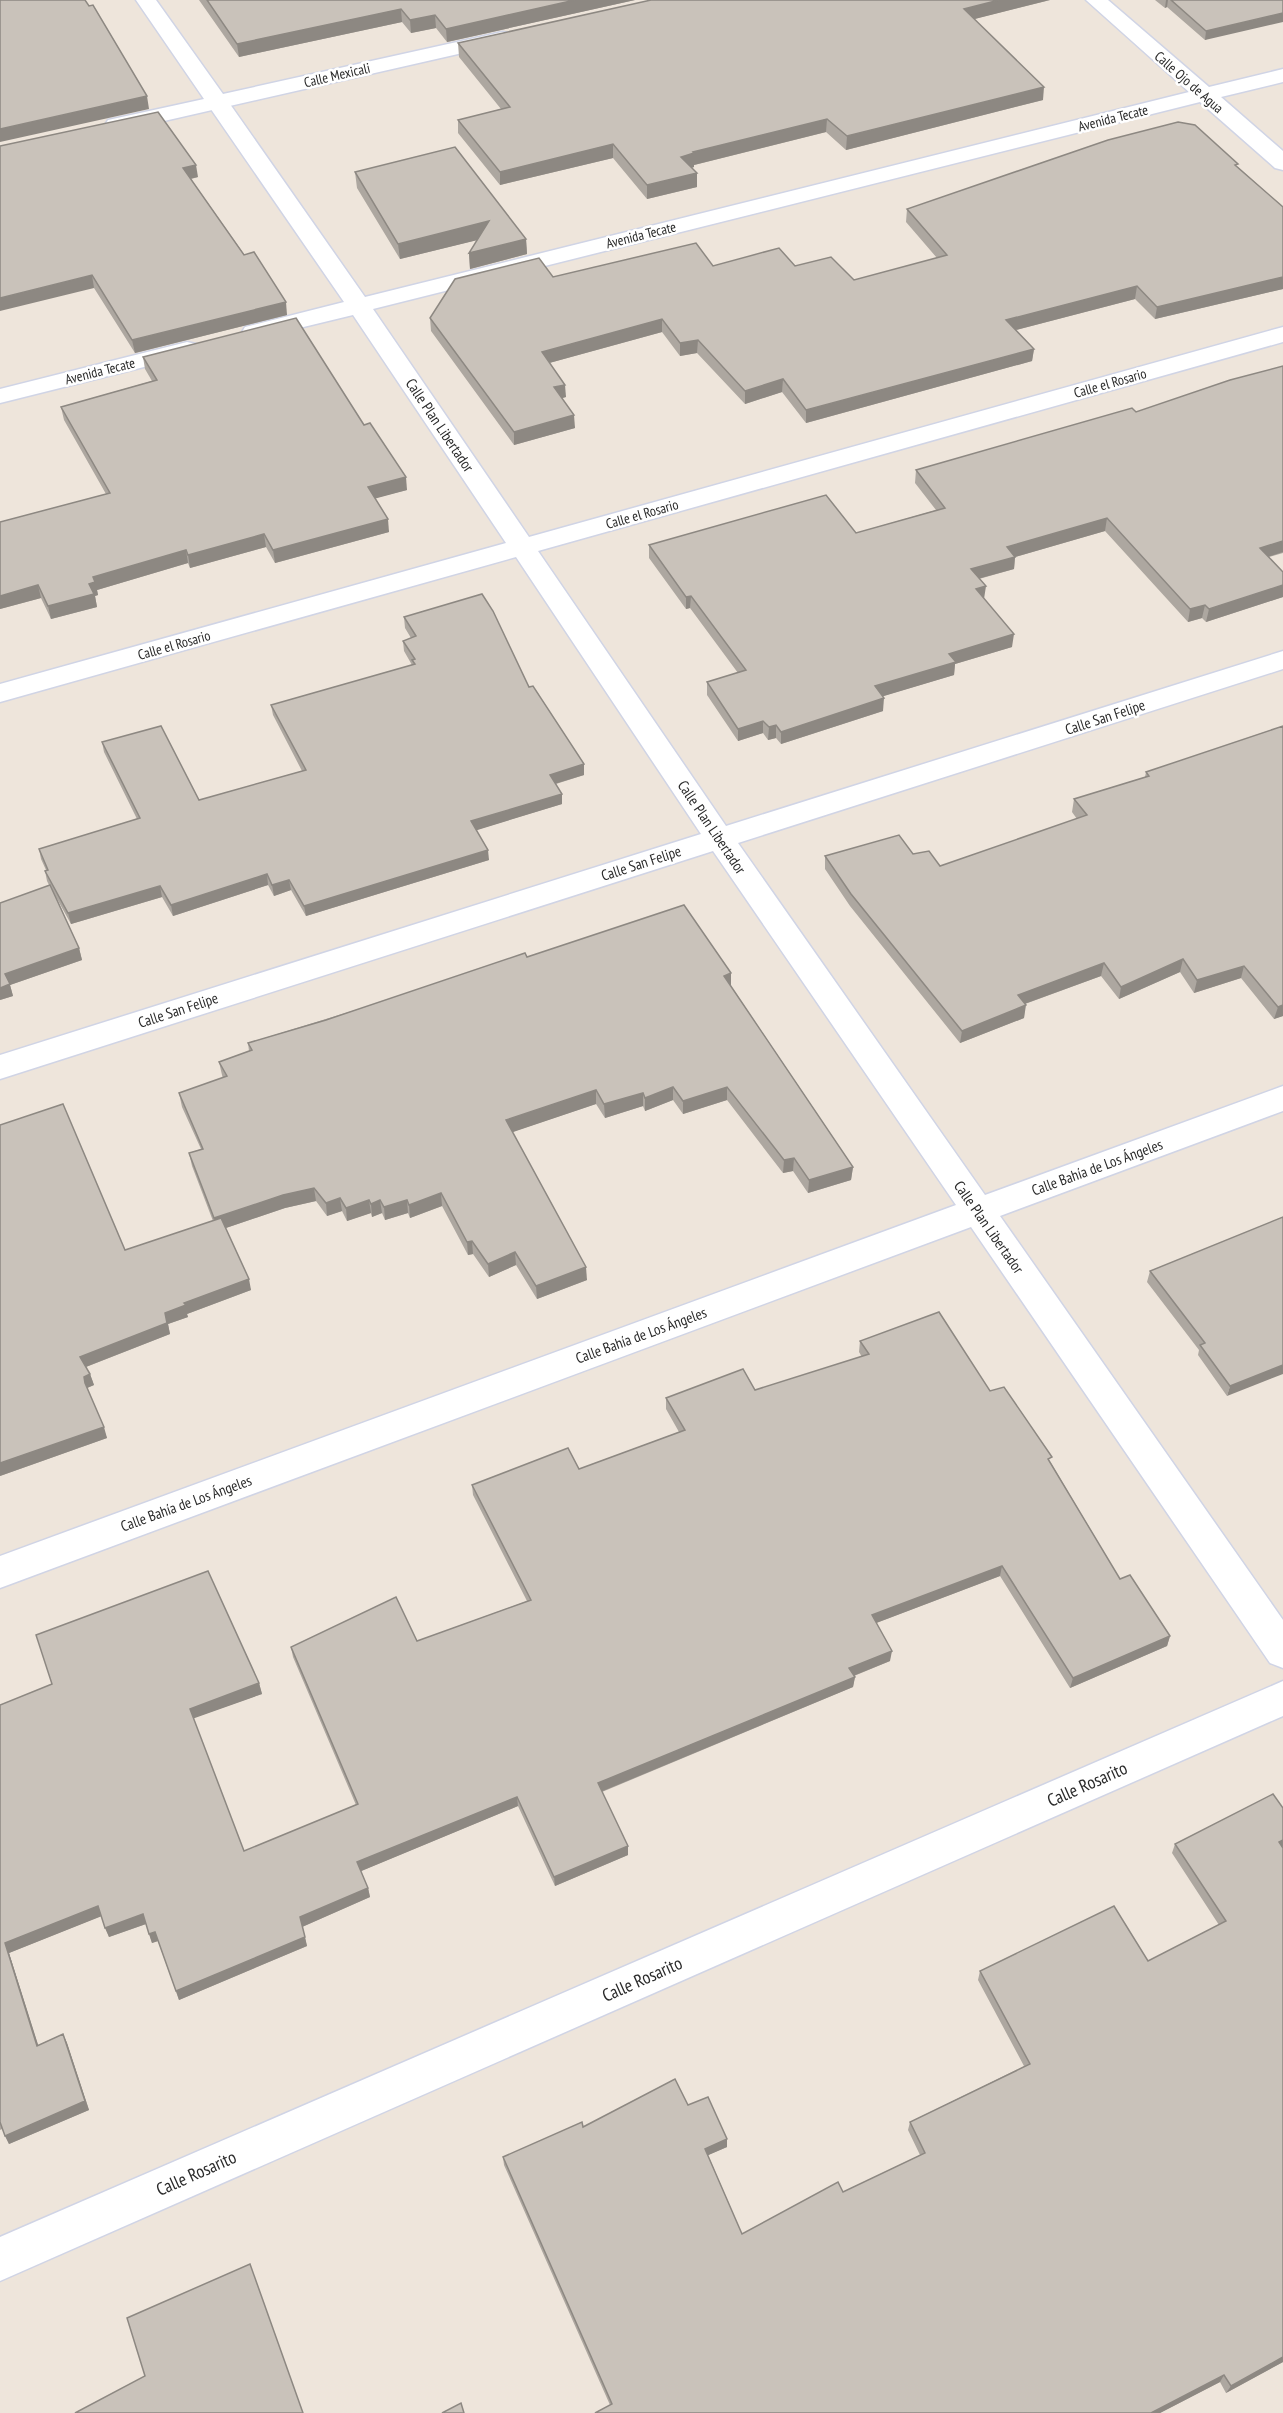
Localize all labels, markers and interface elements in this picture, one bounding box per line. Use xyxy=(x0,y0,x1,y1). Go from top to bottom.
street label: Calle Ojo de Agua xyxy=(1151,47,1227,117)
street label: Calle Mexicali xyxy=(302,59,372,91)
street label: Avenida Tecate xyxy=(1076,101,1150,135)
street label: Avenida Tecate xyxy=(604,218,678,252)
street label: Avenida Tecate xyxy=(63,354,137,388)
street label: Calle el Rosario xyxy=(1072,364,1148,402)
street label: Calle Plan Libertador xyxy=(402,375,479,476)
street label: Calle el Rosario xyxy=(604,495,680,533)
street label: Calle el Rosario xyxy=(136,626,212,664)
street label: Calle San Felipe xyxy=(1063,695,1147,739)
street label: Calle Plan Libertador xyxy=(674,777,751,878)
street label: Calle San Felipe xyxy=(599,841,683,885)
street label: Calle San Felipe xyxy=(136,988,220,1032)
street label: Calle Bahía de Los Ángeles xyxy=(1029,1134,1165,1200)
street label: Calle Plan Libertador xyxy=(950,1177,1029,1278)
street label: Calle Bahía de Los Ángeles xyxy=(573,1302,709,1368)
street label: Calle Bahía de Los Ángeles xyxy=(118,1470,254,1536)
street label: Calle Rosarito xyxy=(1043,1756,1131,1812)
street label: Calle Rosarito xyxy=(598,1951,686,2007)
street label: Calle Rosarito xyxy=(152,2145,240,2201)

